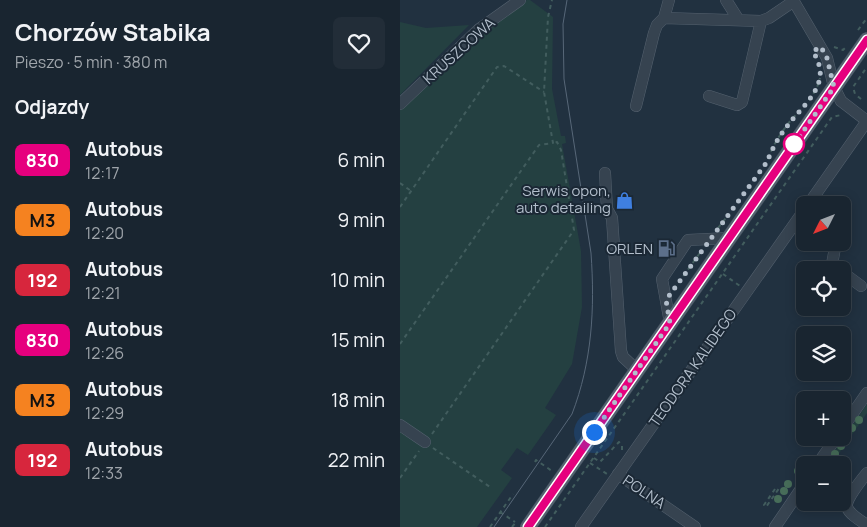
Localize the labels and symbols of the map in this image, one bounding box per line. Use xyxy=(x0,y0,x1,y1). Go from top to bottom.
street label: KRUSZCOWA xyxy=(418,12,500,89)
unlabelled marker xyxy=(783,133,805,155)
place label: Serwis opon, auto detailing xyxy=(516,180,611,218)
shop icon: Serwis opon, auto detailing xyxy=(615,190,635,210)
north arrow xyxy=(796,196,851,251)
place label: ORLEN xyxy=(606,238,653,259)
fuel station icon: ORLEN xyxy=(657,239,677,259)
street label: TEODORA KALIDEGO xyxy=(644,304,741,431)
your location xyxy=(582,420,607,445)
street label: POLNA xyxy=(619,470,670,514)

